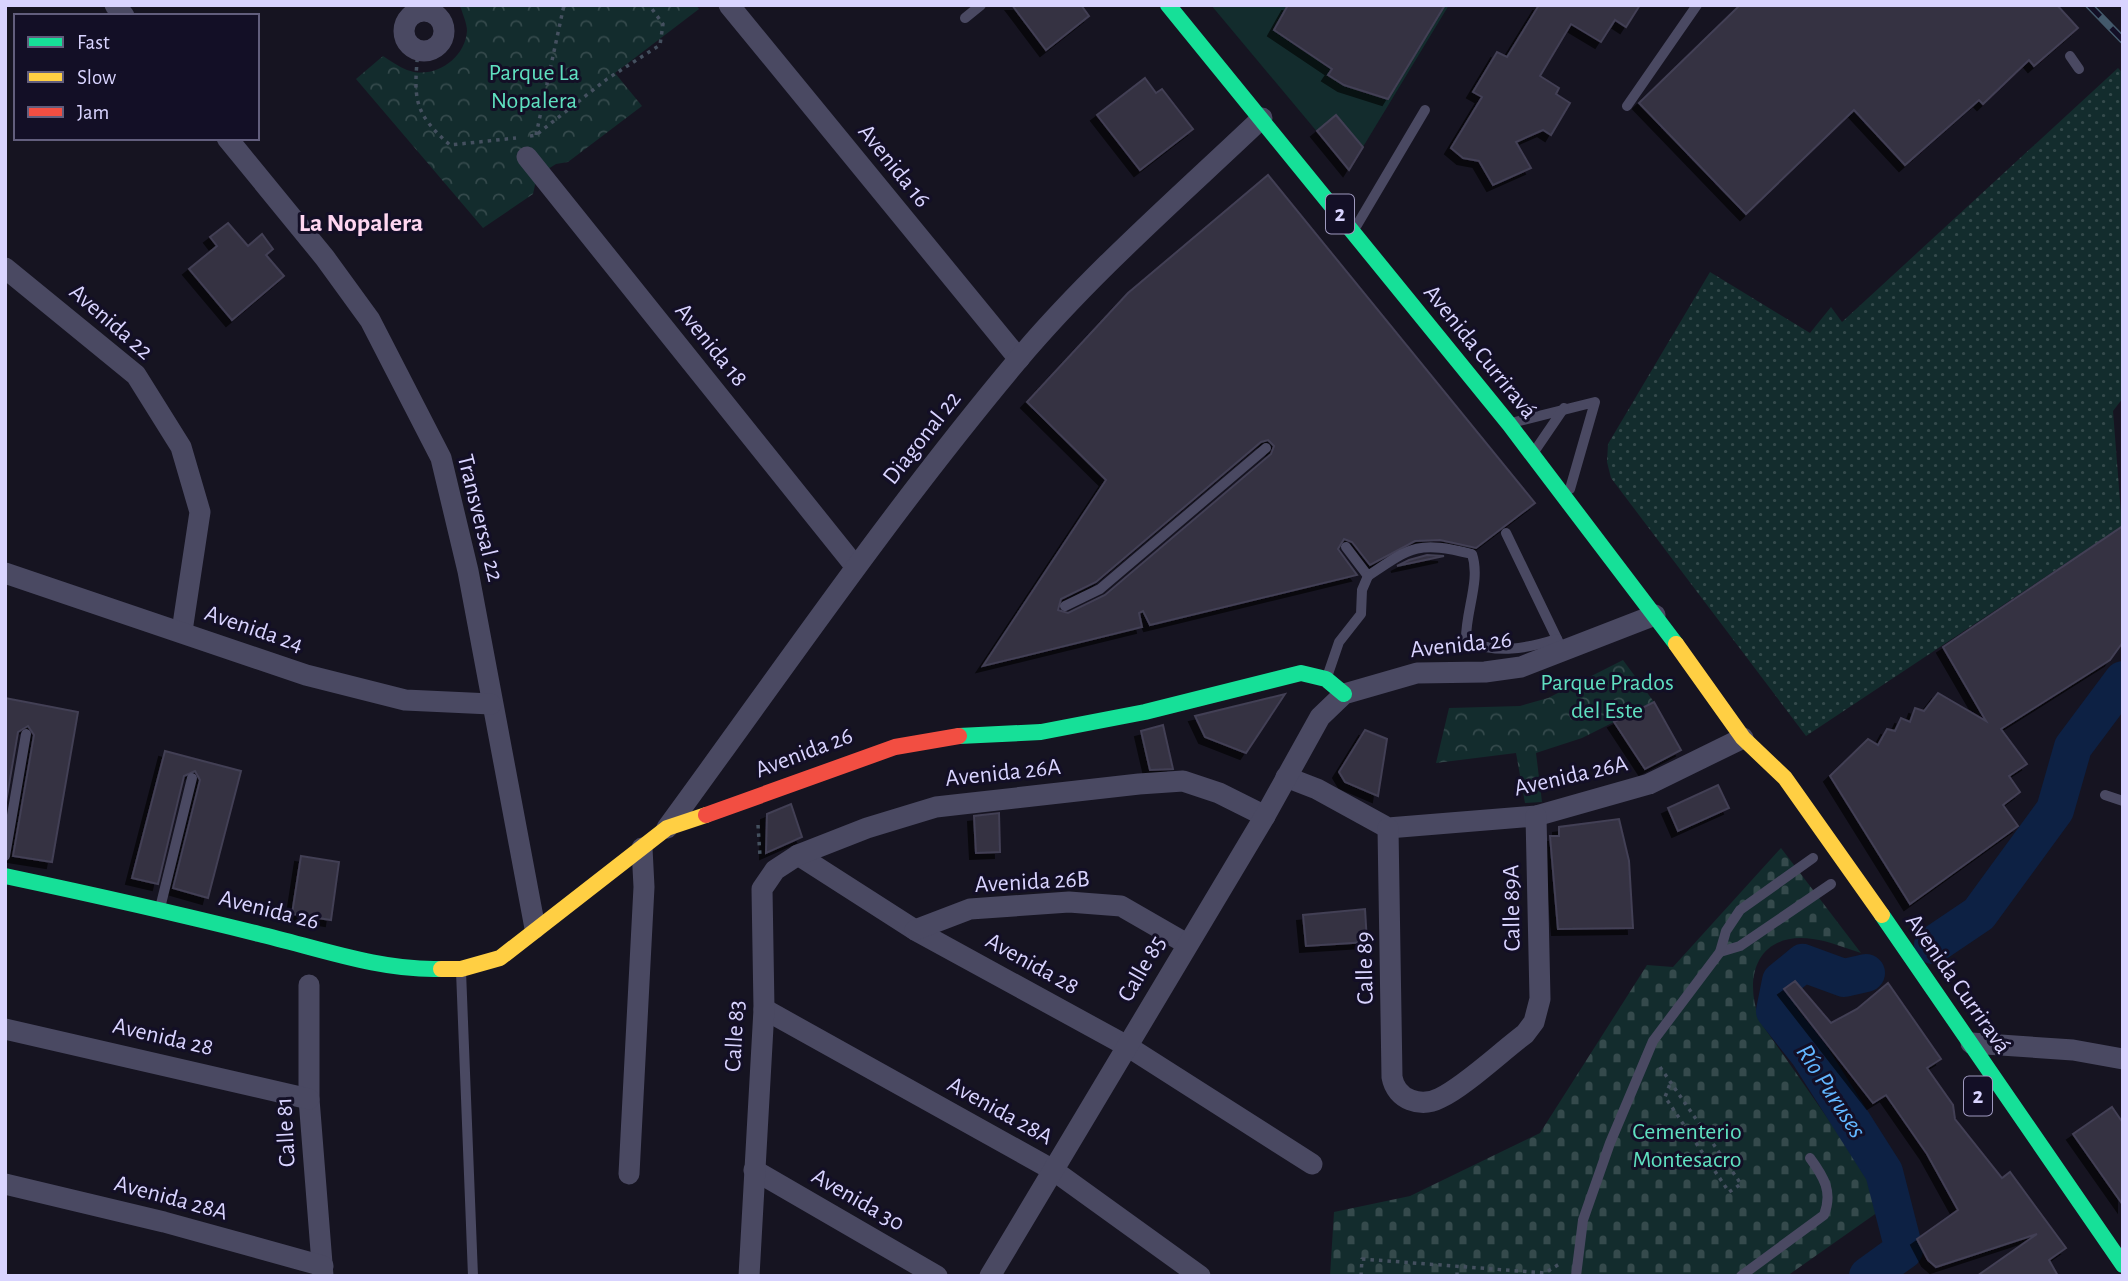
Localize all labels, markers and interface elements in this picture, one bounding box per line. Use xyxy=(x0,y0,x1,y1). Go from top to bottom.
legend xyxy=(14,14,259,140)
text: Fast xyxy=(77,32,110,53)
park label: Parque La Nopalera xyxy=(489,61,579,113)
text: Slow xyxy=(77,67,116,88)
text: Jam xyxy=(77,102,109,123)
street label: Avenida 16 xyxy=(853,120,935,212)
road number: 2 xyxy=(1326,195,1354,234)
district label: La Nopalera xyxy=(299,210,423,236)
street label: Avenida 22 xyxy=(65,280,157,365)
street label: Avenida Curriravá xyxy=(1419,280,1541,424)
street label: Avenida 18 xyxy=(670,299,752,391)
street label: Diagonal 22 xyxy=(878,387,966,489)
street label: Transversal 22 xyxy=(453,452,507,584)
street label: Avenida 24 xyxy=(202,601,306,657)
street label: Avenida 26 xyxy=(1409,628,1513,662)
park label: Parque Prados del Este xyxy=(1540,671,1674,723)
street label: Avenida 26 xyxy=(752,723,856,783)
street label: Avenida 26A xyxy=(1512,751,1630,801)
street label: Avenida 26A xyxy=(944,755,1062,791)
street label: Calle 89A xyxy=(1499,864,1525,952)
street label: Avenida 26B xyxy=(974,867,1090,897)
street label: Avenida 26 xyxy=(217,886,321,934)
street label: Avenida Curriravá xyxy=(1901,910,2015,1058)
street label: Avenida 28 xyxy=(981,929,1083,999)
street label: Calle 89 xyxy=(1352,931,1378,1005)
street label: Calle 85 xyxy=(1114,932,1170,1006)
street label: Calle 83 xyxy=(721,1000,749,1072)
street label: Avenida 28 xyxy=(110,1014,216,1060)
water label: Río Puruses xyxy=(1791,1040,1871,1142)
street label: Avenida 28A xyxy=(943,1072,1057,1150)
road number: 2 xyxy=(1964,1077,1992,1116)
street label: Calle 81 xyxy=(272,1096,300,1168)
park label: Cementerio Montesacro xyxy=(1632,1120,1742,1172)
street label: Avenida 30 xyxy=(808,1164,908,1236)
street label: Avenida 28A xyxy=(112,1171,230,1225)

